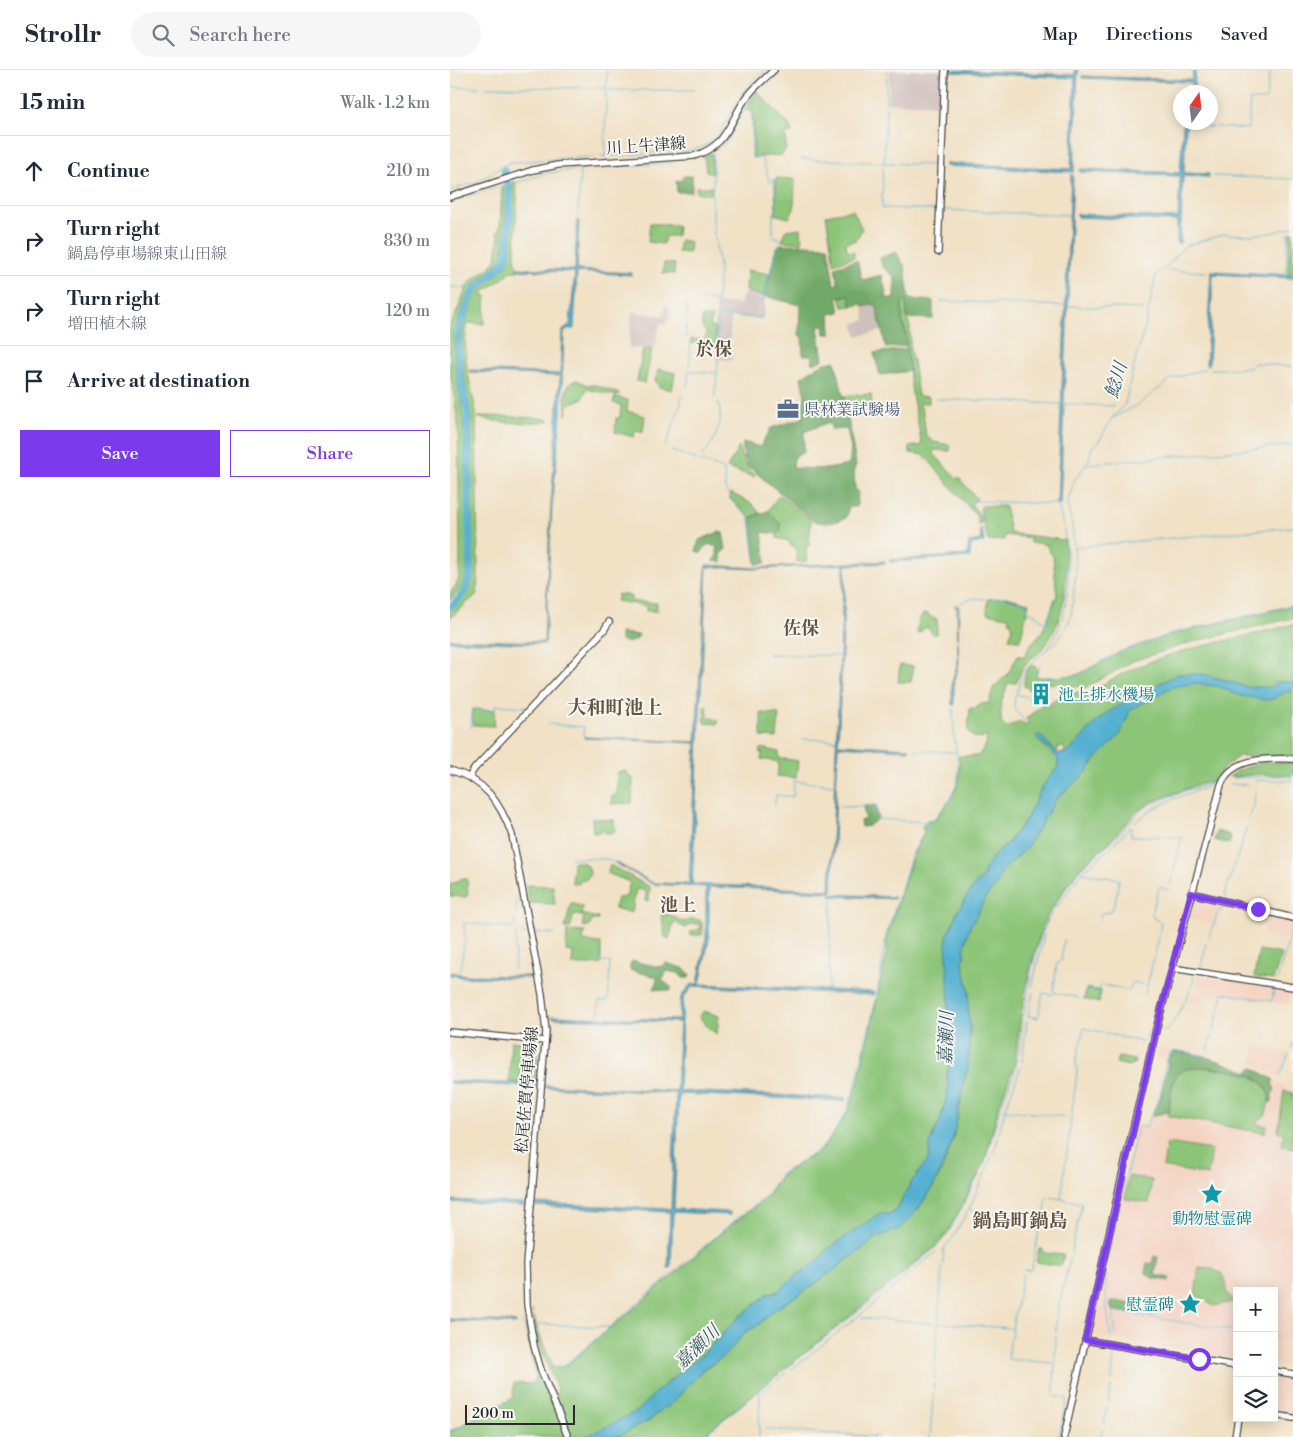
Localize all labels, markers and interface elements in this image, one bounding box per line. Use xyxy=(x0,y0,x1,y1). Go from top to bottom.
search box xyxy=(131,12,481,57)
text: Strollr xyxy=(25,20,101,50)
icon: search xyxy=(149,21,177,49)
text: Search here xyxy=(189,23,291,47)
text: Map xyxy=(1042,23,1078,46)
text: Directions xyxy=(1106,23,1193,46)
text: Saved xyxy=(1221,23,1268,46)
north arrow xyxy=(1173,85,1218,130)
text: 15 min xyxy=(20,90,85,116)
text: Walk · 1.2 km xyxy=(341,93,430,113)
street label: 川上牛津線 xyxy=(605,133,687,159)
icon: ahead xyxy=(20,157,48,185)
text: Continue xyxy=(67,159,150,183)
text: 210 m xyxy=(386,161,430,181)
text: Turn right xyxy=(67,217,160,241)
icon: right xyxy=(20,227,48,255)
text: 830 m xyxy=(383,231,430,251)
text: 鍋島停車場線東山田線 xyxy=(67,244,227,264)
text: Turn right xyxy=(67,287,160,311)
icon: right xyxy=(20,297,48,325)
text: 120 m xyxy=(386,301,430,321)
text: 増田植木線 xyxy=(67,314,147,334)
district label: 於保 xyxy=(696,338,732,361)
water label: 鯰川 xyxy=(1100,358,1133,401)
icon: arrive xyxy=(20,367,48,395)
text: Arrive at destination xyxy=(67,369,250,393)
office icon: 県林業試験場 xyxy=(775,396,801,422)
place label: 県林業試験場 xyxy=(804,400,900,420)
button: Save xyxy=(20,430,220,477)
button: Share xyxy=(230,430,430,477)
district label: 佐保 xyxy=(783,617,819,640)
building icon: 池上排水機場 xyxy=(1028,681,1054,707)
place label: 池上排水機場 xyxy=(1058,685,1154,705)
district label: 大和町池上 xyxy=(567,696,663,720)
district label: 池上 xyxy=(660,894,696,917)
route end xyxy=(1247,898,1270,921)
water label: 嘉瀬川 xyxy=(934,1009,959,1065)
street label: 松尾佐賀停車場線 xyxy=(511,1025,543,1155)
place icon: 動物慰霊碑 xyxy=(1199,1181,1225,1207)
district label: 鍋島町鍋島 xyxy=(972,1209,1068,1233)
place label: 動物慰霊碑 xyxy=(1172,1209,1252,1229)
map controls xyxy=(1233,1287,1278,1422)
button: + xyxy=(1233,1287,1278,1332)
place icon: 慰霊碑 xyxy=(1177,1291,1203,1317)
place label: 慰霊碑 xyxy=(1126,1295,1174,1315)
water label: 嘉瀬川 xyxy=(670,1319,726,1374)
button: − xyxy=(1233,1332,1278,1377)
route start xyxy=(1188,1348,1211,1371)
button: layers xyxy=(1233,1377,1278,1422)
scale bar xyxy=(465,1402,575,1425)
text: 200 m xyxy=(472,1405,514,1423)

